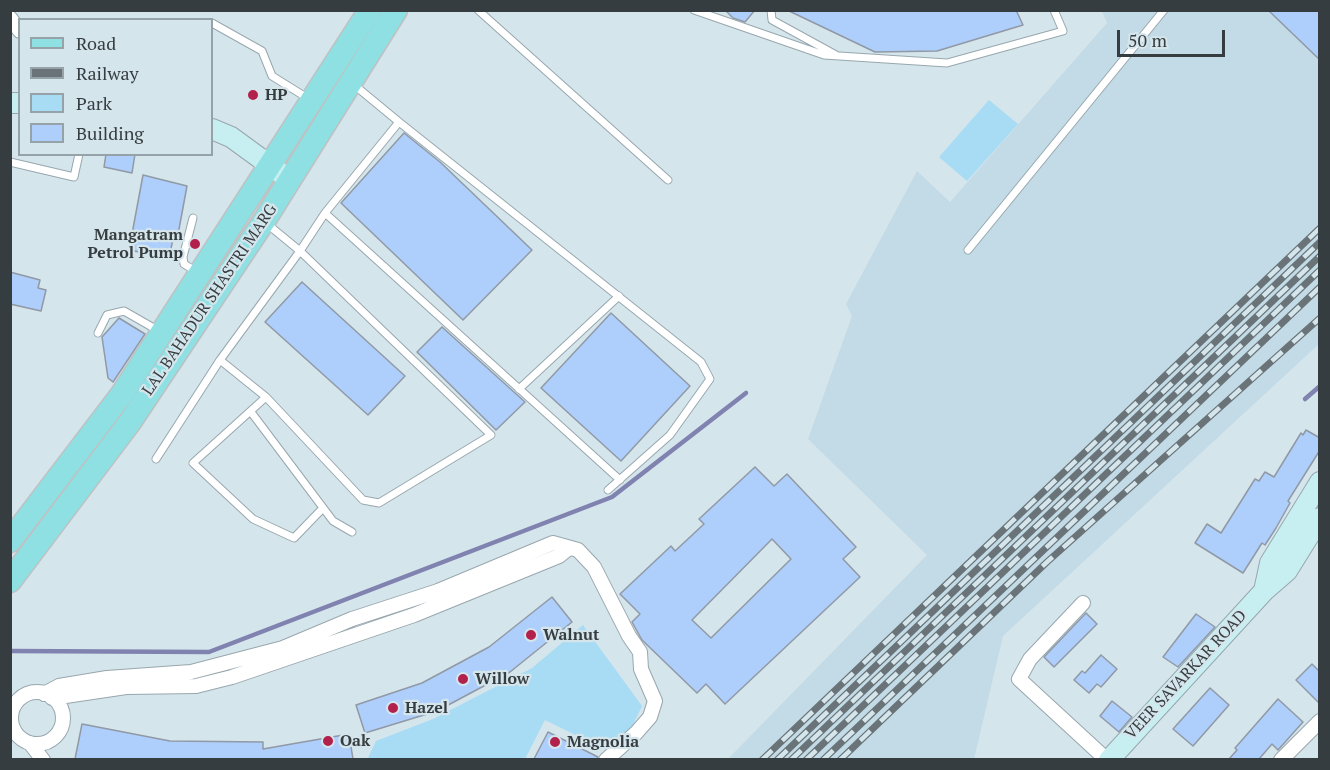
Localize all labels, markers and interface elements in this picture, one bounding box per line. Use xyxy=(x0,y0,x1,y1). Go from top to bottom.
legend xyxy=(18,18,213,156)
scale bar xyxy=(1120,18,1228,56)
text: 50 m xyxy=(1128,28,1167,52)
text: Road xyxy=(76,31,116,55)
text: Railway xyxy=(76,61,139,85)
place label: HP xyxy=(265,85,288,105)
marker: HP xyxy=(246,88,260,102)
text: Park xyxy=(76,91,112,115)
text: Building xyxy=(76,121,144,145)
street label: LAL BAHADUR SHASTRI MARG xyxy=(139,201,281,399)
place label: Mangatram Petrol Pump xyxy=(88,225,183,263)
marker: Mangatram Petrol Pump xyxy=(188,237,202,251)
street label: VEER SAVARKAR ROAD xyxy=(1121,606,1251,744)
place label: Walnut xyxy=(543,625,599,645)
marker: Walnut xyxy=(524,628,538,642)
place label: Willow xyxy=(475,669,529,689)
marker: Willow xyxy=(456,672,470,686)
place label: Hazel xyxy=(405,698,448,718)
marker: Hazel xyxy=(386,701,400,715)
place label: Oak xyxy=(340,731,370,751)
place label: Magnolia xyxy=(567,732,639,752)
marker: Oak xyxy=(321,734,335,748)
marker: Magnolia xyxy=(548,735,562,749)

